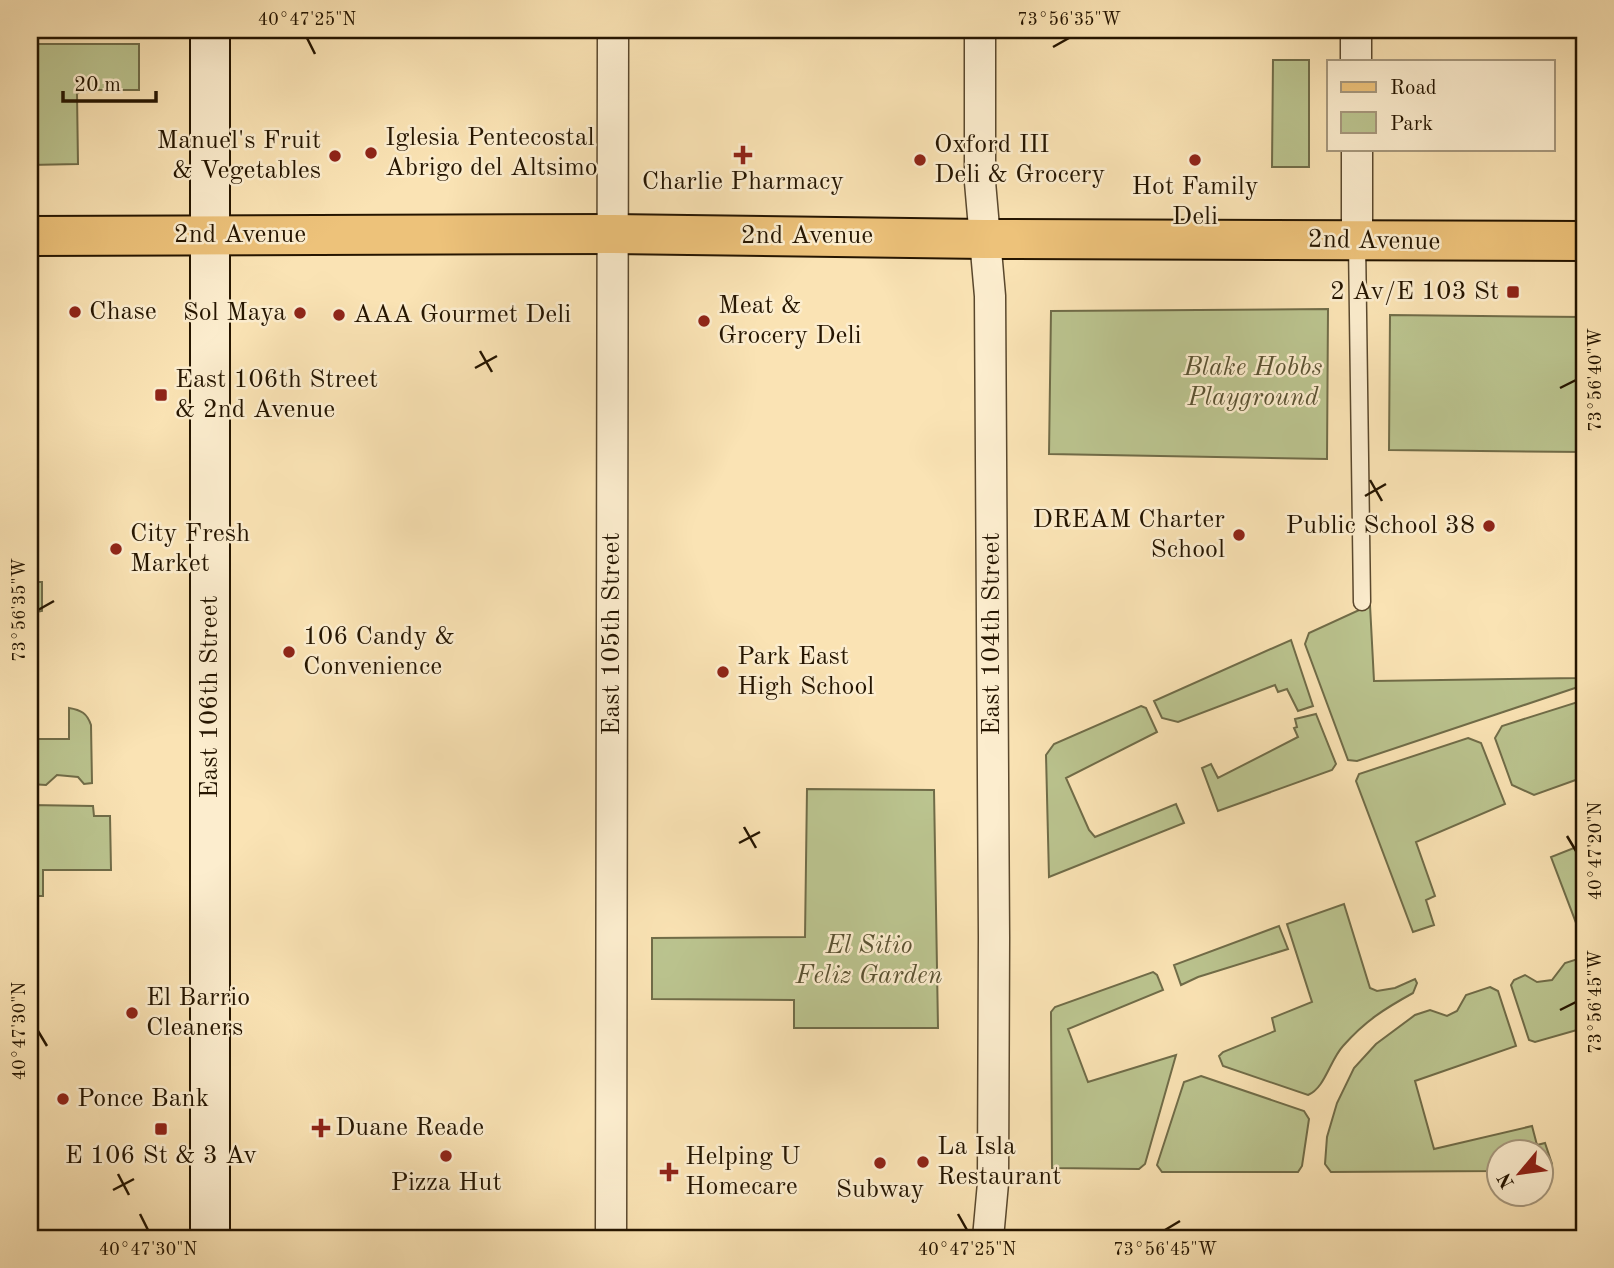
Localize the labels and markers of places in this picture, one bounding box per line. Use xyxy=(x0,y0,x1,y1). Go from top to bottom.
place label: Iglesia Pentecostal Abrigo del Altsimo xyxy=(385,125,598,181)
place label: Manuel's Fruit & Vegetables xyxy=(156,128,321,184)
place label: Oxford III Deli & Grocery xyxy=(934,132,1106,188)
marker: Iglesia Pentecostal Abrigo del Altsimo xyxy=(363,145,379,161)
marker: Charlie Pharmacy xyxy=(735,147,751,163)
marker: Manuel's Fruit & Vegetables xyxy=(327,148,343,164)
marker: Oxford III Deli & Grocery xyxy=(912,152,928,168)
marker: Hot Family Deli xyxy=(1187,152,1203,168)
place label: Charlie Pharmacy xyxy=(642,169,844,195)
place label: Hot Family Deli xyxy=(1132,174,1259,230)
place label: 2 Av/E 103 St xyxy=(1330,279,1499,305)
marker: 2 Av/E 103 St xyxy=(1505,284,1521,300)
place label: Meat & Grocery Deli xyxy=(718,293,862,349)
place label: Chase xyxy=(89,299,157,325)
place label: Sol Maya xyxy=(183,300,286,326)
place label: AAA Gourmet Deli xyxy=(353,302,571,328)
marker: Chase xyxy=(67,304,83,320)
marker: Sol Maya xyxy=(292,305,308,321)
marker: AAA Gourmet Deli xyxy=(331,307,347,323)
marker: Meat & Grocery Deli xyxy=(696,313,712,329)
place label: East 106th Street & 2nd Avenue xyxy=(175,367,378,423)
marker: East 106th Street & 2nd Avenue xyxy=(153,387,169,403)
place label: DREAM Charter School xyxy=(1032,507,1225,563)
place label: Public School 38 xyxy=(1286,513,1475,539)
marker: Public School 38 xyxy=(1481,518,1497,534)
place label: City Fresh Market xyxy=(130,521,250,577)
marker: DREAM Charter School xyxy=(1231,527,1247,543)
marker: City Fresh Market xyxy=(108,541,124,557)
place label: 106 Candy & Convenience xyxy=(303,624,455,680)
marker: 106 Candy & Convenience xyxy=(281,644,297,660)
place label: Park East High School xyxy=(737,644,874,700)
marker: Park East High School xyxy=(715,664,731,680)
place label: El Barrio Cleaners xyxy=(146,985,250,1041)
marker: El Barrio Cleaners xyxy=(124,1005,140,1021)
place label: Ponce Bank xyxy=(77,1086,209,1112)
marker: Ponce Bank xyxy=(55,1091,71,1107)
place label: Duane Reade xyxy=(335,1115,484,1141)
marker: Duane Reade xyxy=(313,1120,329,1136)
marker: E 106 St & 3 Av xyxy=(153,1121,169,1137)
place label: La Isla Restaurant xyxy=(937,1134,1061,1190)
place label: E 106 St & 3 Av xyxy=(65,1143,257,1169)
place label: Helping U Homecare xyxy=(685,1144,801,1200)
marker: Pizza Hut xyxy=(438,1148,454,1164)
marker: La Isla Restaurant xyxy=(915,1154,931,1170)
marker: Subway xyxy=(872,1155,888,1171)
marker: Helping U Homecare xyxy=(659,1162,679,1182)
place label: Pizza Hut xyxy=(390,1170,502,1196)
place label: Subway xyxy=(836,1177,924,1203)

